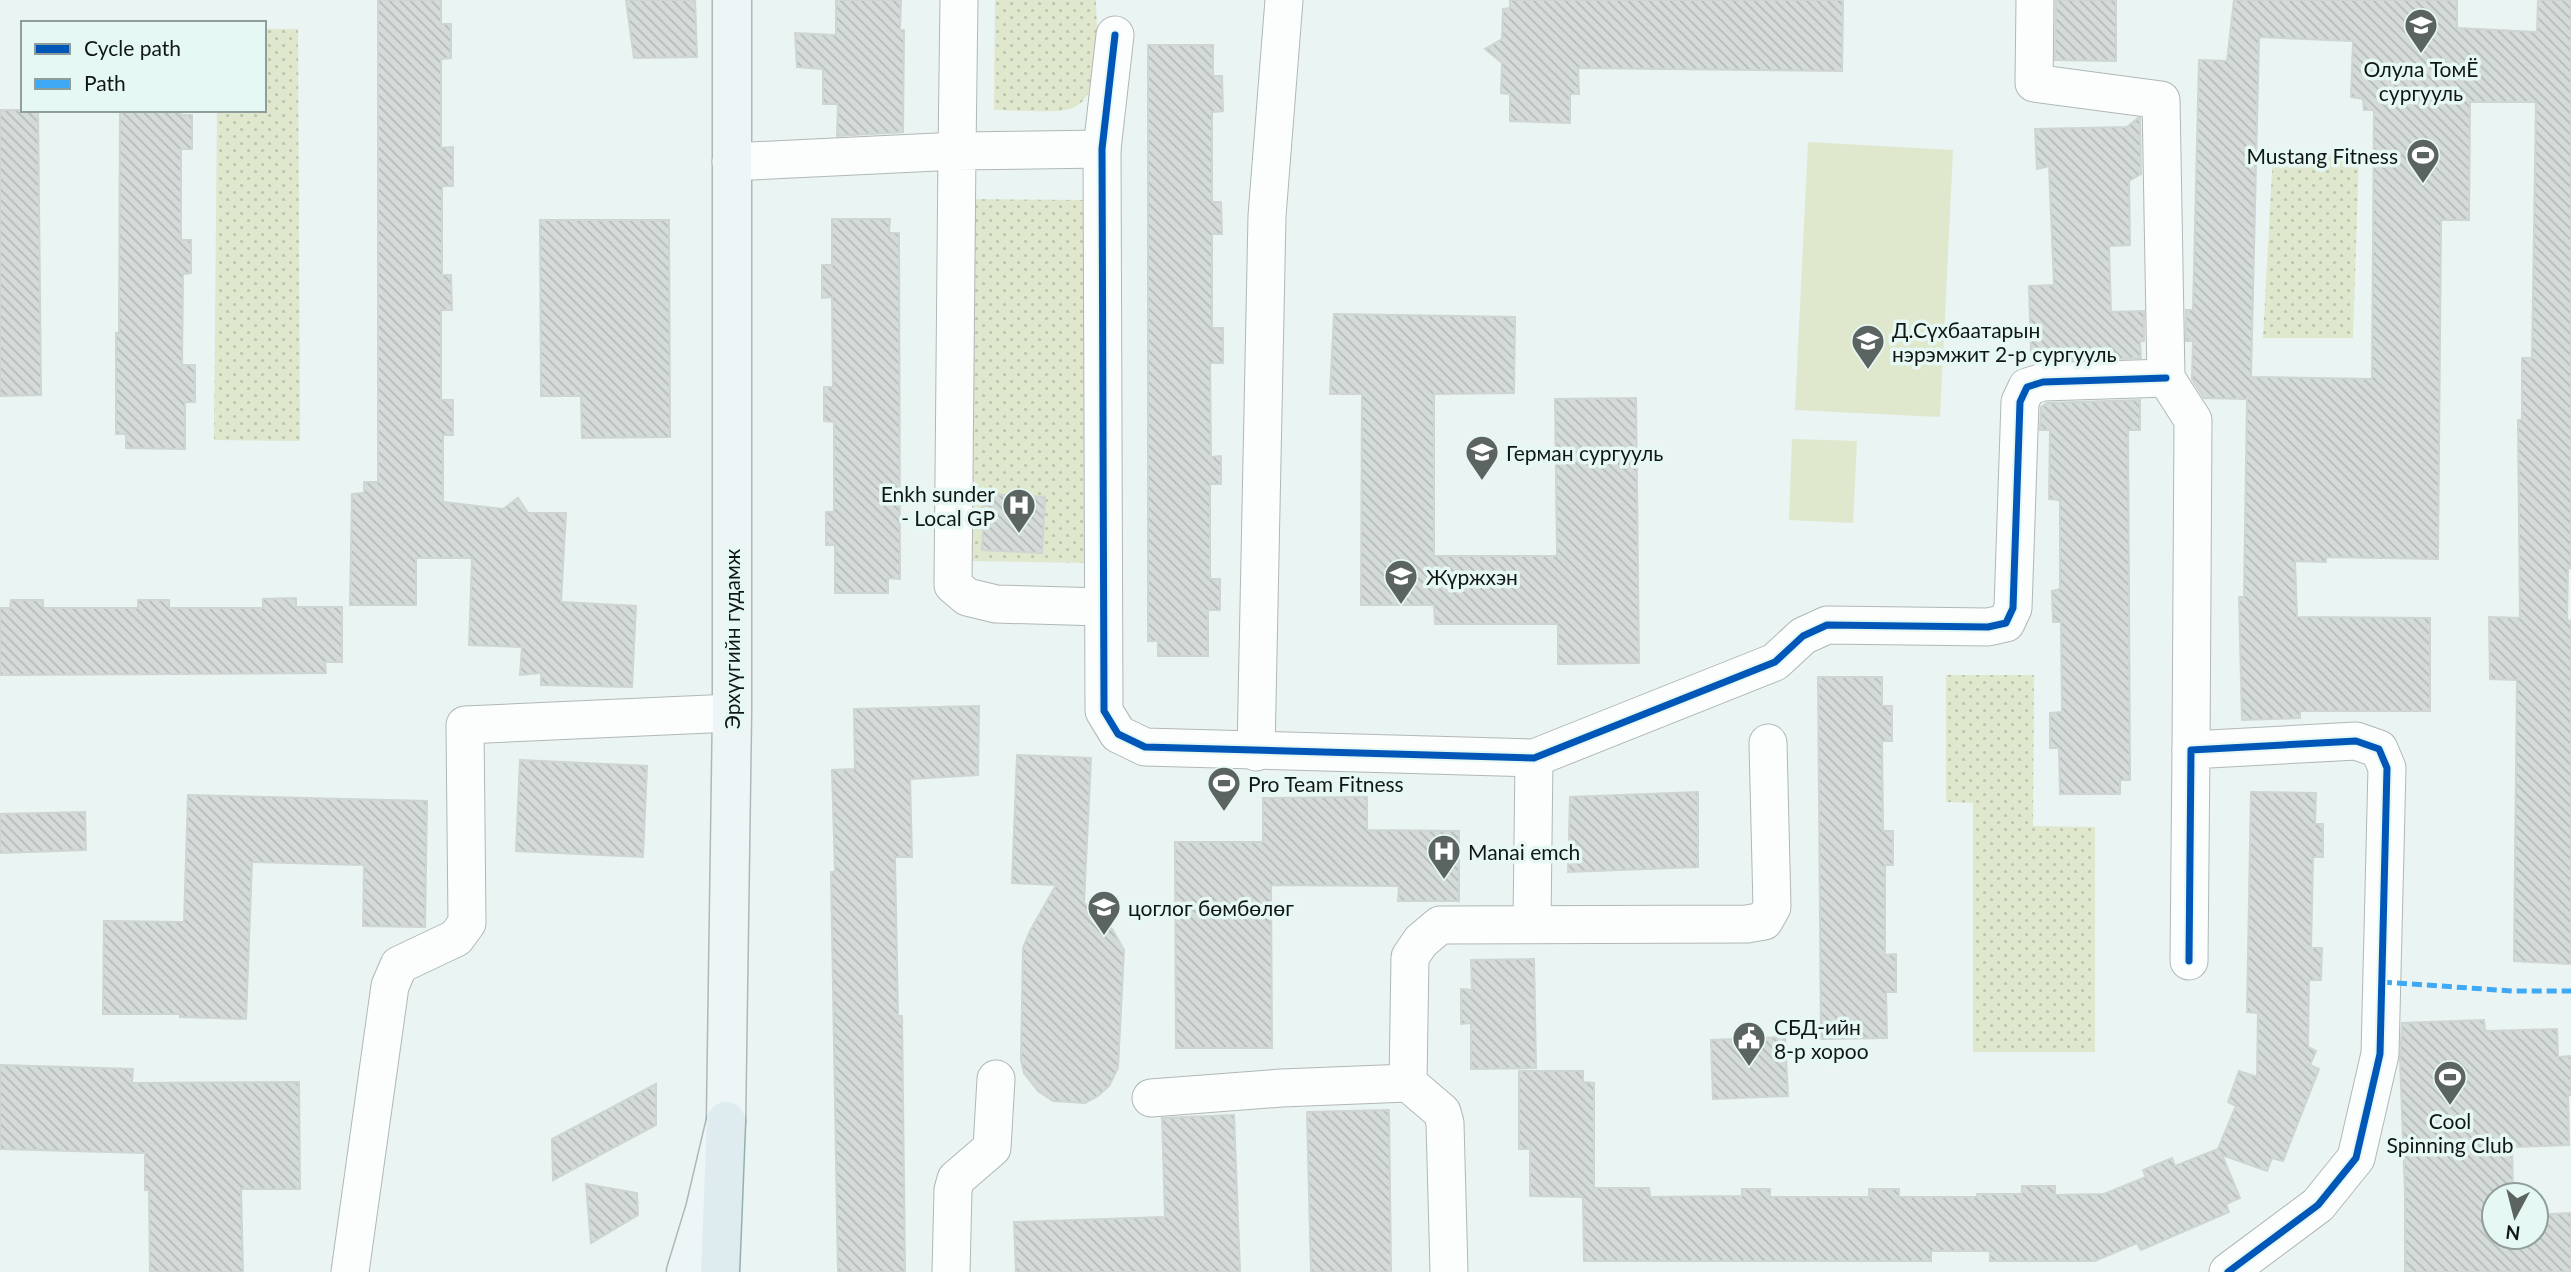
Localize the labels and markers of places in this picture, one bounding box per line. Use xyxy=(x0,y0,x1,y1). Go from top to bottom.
school or university icon: Олула ТомЁ сургууль xyxy=(2402,6,2440,55)
place label: Олула ТомЁ сургууль xyxy=(2364,56,2478,105)
sports icon: Mustang Fitness xyxy=(2404,136,2442,185)
place label: Mustang Fitness xyxy=(2247,143,2398,168)
place label: Д.Сүхбаатарын нэрэмжит 2-р сургууль xyxy=(1892,317,2117,366)
school or university icon: Д.Сүхбаатарын нэрэмжит 2-р сургууль xyxy=(1849,322,1887,371)
school or university icon: Герман сургууль xyxy=(1463,433,1501,482)
place label: Герман сургууль xyxy=(1506,440,1663,465)
place label: Enkh sunder - Local GP xyxy=(881,481,995,530)
hospital icon: Enkh sunder - Local GP xyxy=(1000,486,1038,535)
school or university icon: Жүржхэн xyxy=(1382,557,1420,606)
place label: Жүржхэн xyxy=(1426,564,1518,589)
sports icon: Pro Team Fitness xyxy=(1205,764,1243,813)
place label: Pro Team Fitness xyxy=(1248,771,1404,796)
hospital icon: Manai emch xyxy=(1425,832,1463,881)
place label: Manai emch xyxy=(1468,839,1580,864)
school or university icon: цоглог бөмбөлөг xyxy=(1085,888,1123,937)
place label: цоглог бөмбөлөг xyxy=(1128,895,1294,920)
place label: СБД-ийн 8-р хороо xyxy=(1774,1014,1869,1063)
public building icon: СБД-ийн 8-р хороо xyxy=(1730,1019,1768,1068)
sports icon: Cool Spinning Club xyxy=(2431,1058,2469,1107)
place label: Cool Spinning Club xyxy=(2387,1108,2513,1157)

